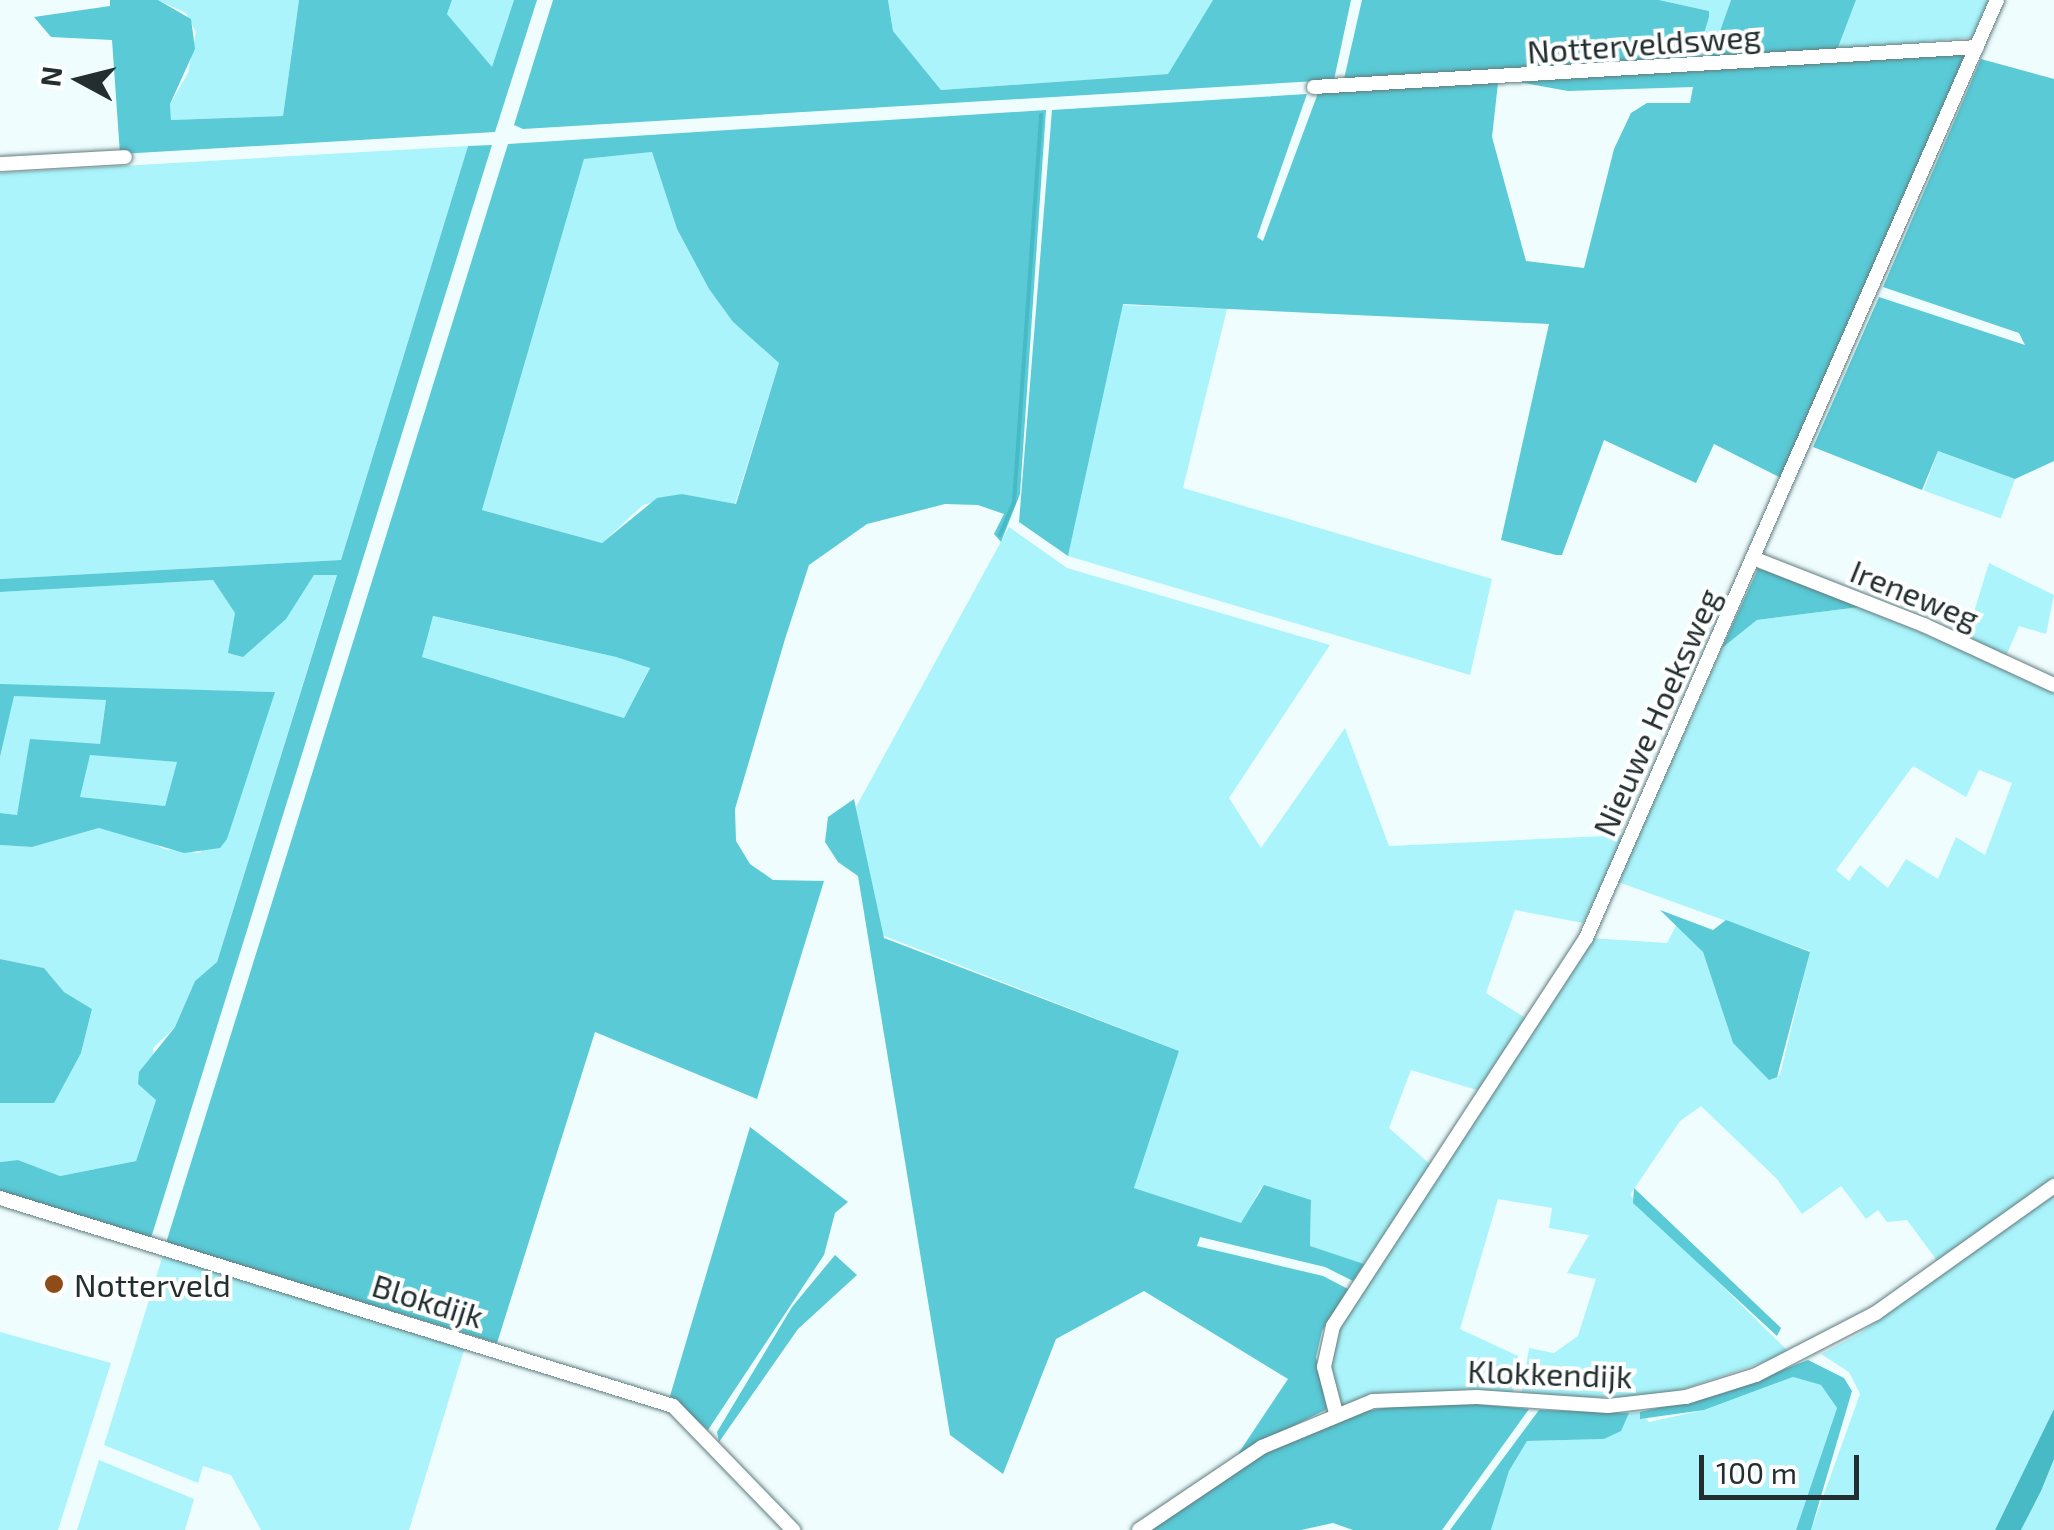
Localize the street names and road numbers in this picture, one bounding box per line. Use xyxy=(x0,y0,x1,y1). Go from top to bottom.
street label: Notterveldsweg xyxy=(1526,16,1762,70)
street label: Ireneweg xyxy=(1845,551,1985,637)
street label: Nieuwe Hoeksweg xyxy=(1584,582,1728,842)
street label: Blokdijk xyxy=(368,1265,488,1335)
street label: Klokkendijk xyxy=(1467,1351,1633,1395)

